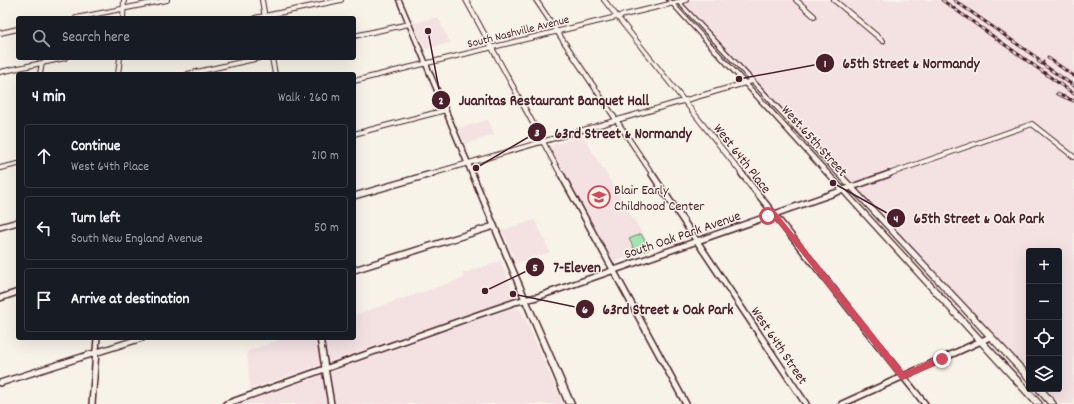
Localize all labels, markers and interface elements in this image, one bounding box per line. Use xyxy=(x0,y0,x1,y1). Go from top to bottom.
street label: South Nashville Avenue xyxy=(466,12,571,53)
search box xyxy=(16,16,356,60)
icon: search xyxy=(30,27,52,49)
text: Search here xyxy=(62,27,130,49)
callout: 65th Street & Normandy xyxy=(815,49,988,76)
text: 65th Street & Normandy xyxy=(842,54,980,76)
text: 1 xyxy=(824,56,827,73)
text: 4 min xyxy=(32,86,66,110)
callout: Juanitas Restaurant Banquet Hall xyxy=(431,86,657,113)
text: Walk · 260 m xyxy=(278,89,340,108)
text: Juanitas Restaurant Banquet Hall xyxy=(459,91,650,113)
text: 2 xyxy=(438,93,444,110)
street label: West 65th Street xyxy=(776,101,851,182)
callout: 63rd Street & Normandy xyxy=(527,119,700,146)
street label: West 64th Place xyxy=(708,120,775,198)
text: 63rd Street & Normandy xyxy=(555,124,692,146)
text: 3 xyxy=(534,125,540,142)
text: Continue xyxy=(71,136,120,158)
icon: ahead xyxy=(33,145,55,167)
text: 210 m xyxy=(311,147,339,166)
text: West 64th Place xyxy=(71,158,149,177)
place label: Blair Early Childhood Center xyxy=(614,181,705,217)
school or university icon: Blair Early Childhood Center xyxy=(586,184,612,210)
callout: 65th Street & Oak Park xyxy=(886,204,1053,231)
street label: South Oak Park Avenue xyxy=(622,207,744,265)
route start xyxy=(759,207,777,225)
text: Turn left xyxy=(71,208,120,230)
text: 65th Street & Oak Park xyxy=(914,209,1044,231)
text: 4 xyxy=(894,211,899,228)
icon: left xyxy=(33,217,55,239)
text: 50 m xyxy=(314,219,339,238)
text: South New England Avenue xyxy=(71,230,203,249)
map controls xyxy=(1026,248,1062,392)
button: + xyxy=(1026,248,1062,284)
callout: 7-Eleven xyxy=(525,253,609,280)
text: 7-Eleven xyxy=(553,258,601,280)
text: 5 xyxy=(532,260,538,277)
button: − xyxy=(1026,284,1062,320)
icon: arrive xyxy=(33,289,55,311)
text: Arrive at destination xyxy=(71,289,189,311)
callout: 63rd Street & Oak Park xyxy=(575,295,742,322)
text: 63rd Street & Oak Park xyxy=(603,300,733,322)
text: 6 xyxy=(582,302,588,319)
street label: West 64th Street xyxy=(745,303,812,389)
button: locate xyxy=(1026,320,1062,356)
route end xyxy=(933,350,951,368)
button: layers xyxy=(1026,356,1062,392)

